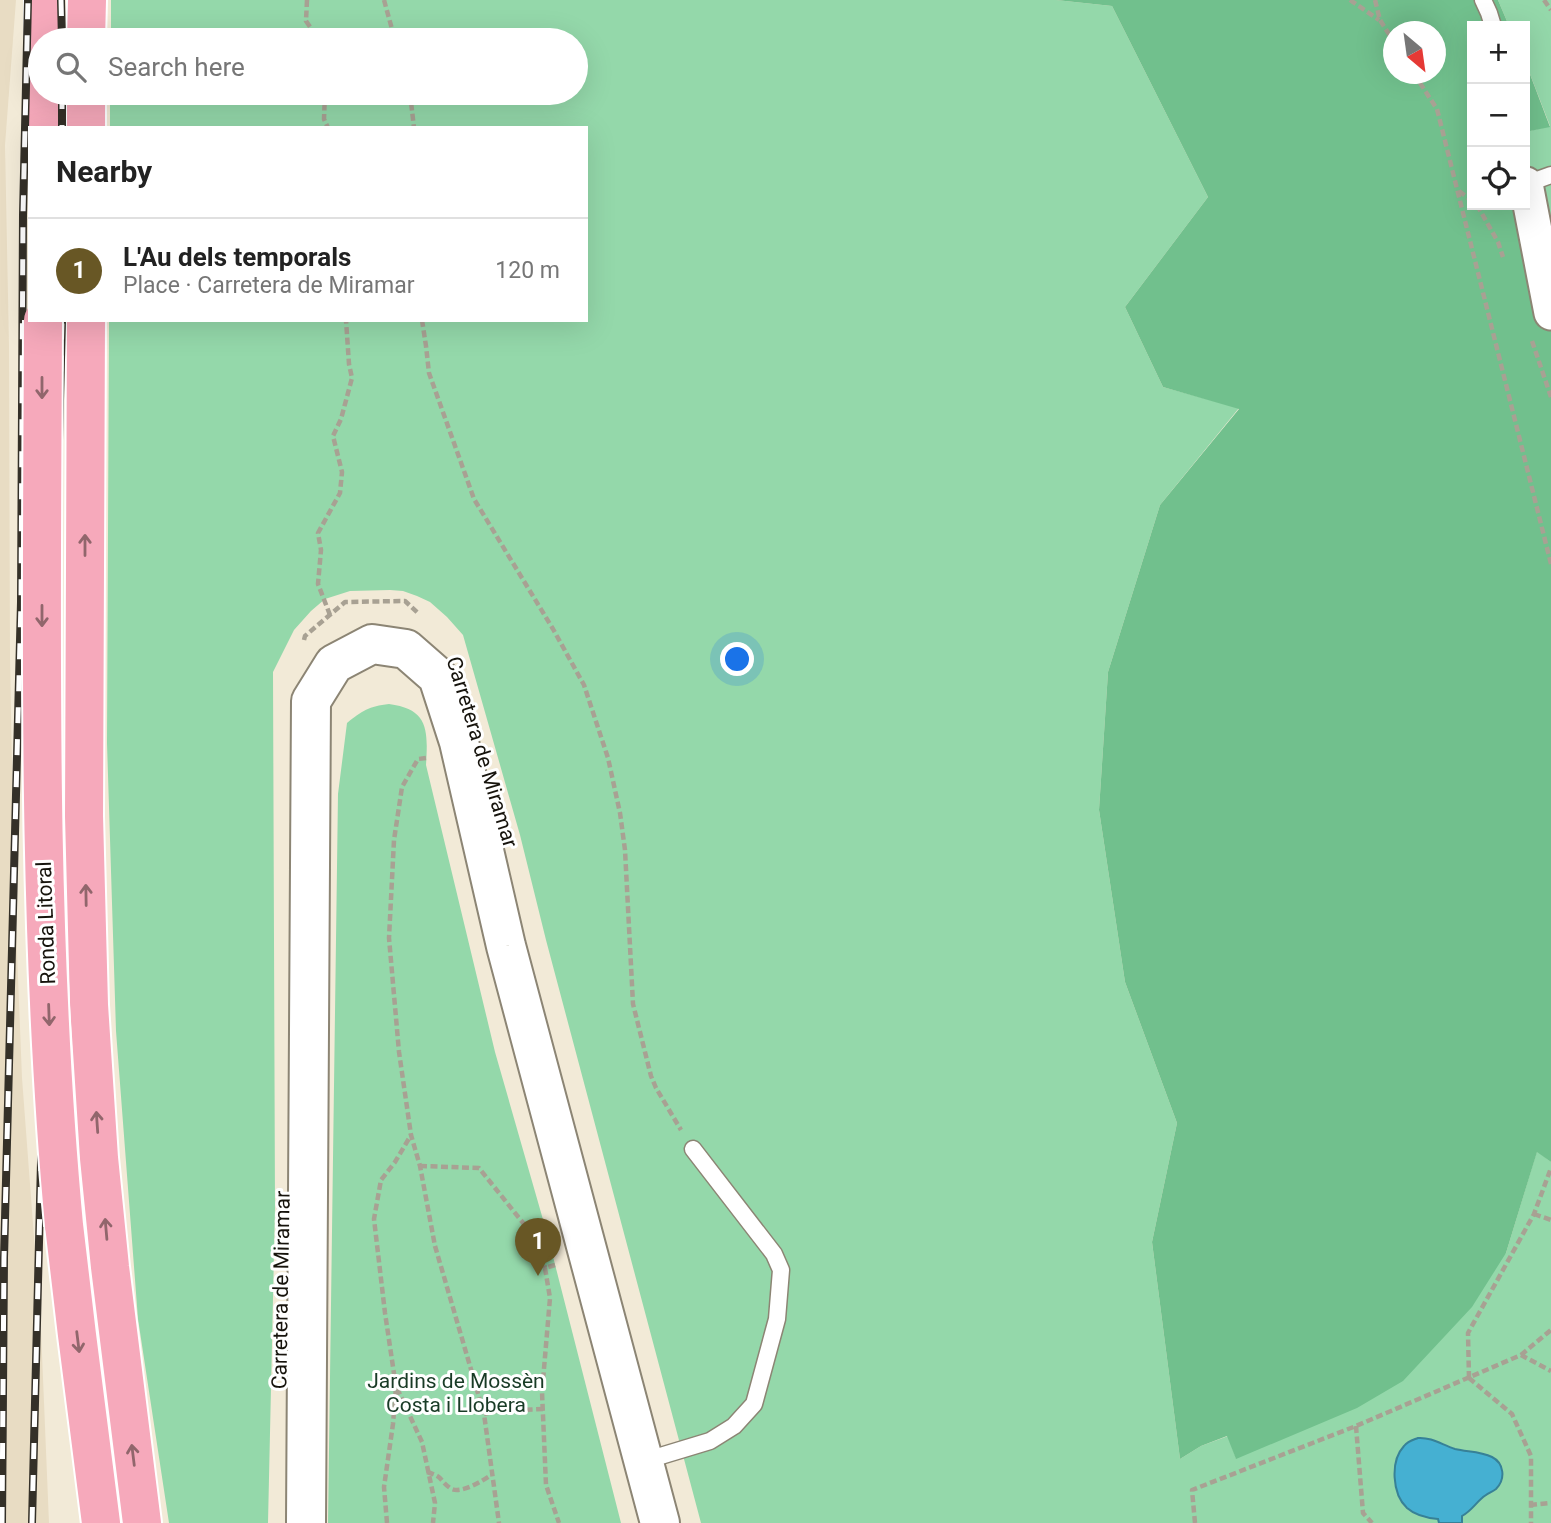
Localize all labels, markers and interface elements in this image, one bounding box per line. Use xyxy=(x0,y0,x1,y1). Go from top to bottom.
north arrow xyxy=(1383,21,1446,84)
map controls xyxy=(1467,21,1530,210)
button: + xyxy=(1467,21,1530,84)
search box xyxy=(28,28,588,105)
icon: search xyxy=(52,48,90,86)
text: Search here xyxy=(108,52,245,82)
button: − xyxy=(1467,84,1530,147)
button: locate xyxy=(1467,147,1530,210)
text: Nearby xyxy=(56,154,152,189)
text: L'Au dels temporals xyxy=(123,242,351,272)
text: 1 xyxy=(72,257,86,284)
text: 120 m xyxy=(495,257,560,284)
text: Place · Carretera de Miramar xyxy=(123,272,414,299)
one-way arrow xyxy=(36,377,49,400)
one-way arrow xyxy=(78,534,92,557)
one-way arrow xyxy=(35,604,49,627)
your location xyxy=(720,642,754,676)
street label: Carretera de Miramar xyxy=(442,654,522,850)
street label: Ronda Litoral xyxy=(32,861,60,985)
one-way arrow xyxy=(79,884,93,907)
one-way arrow xyxy=(43,1003,56,1026)
one-way arrow xyxy=(90,1112,103,1134)
street label: Carretera de Miramar xyxy=(267,1191,295,1389)
one-way arrow xyxy=(99,1218,112,1240)
pin: 1 xyxy=(515,1218,561,1276)
one-way arrow xyxy=(71,1330,84,1353)
park label: Jardins de Mossèn Costa i Llobera xyxy=(367,1369,545,1417)
one-way arrow xyxy=(126,1444,139,1467)

